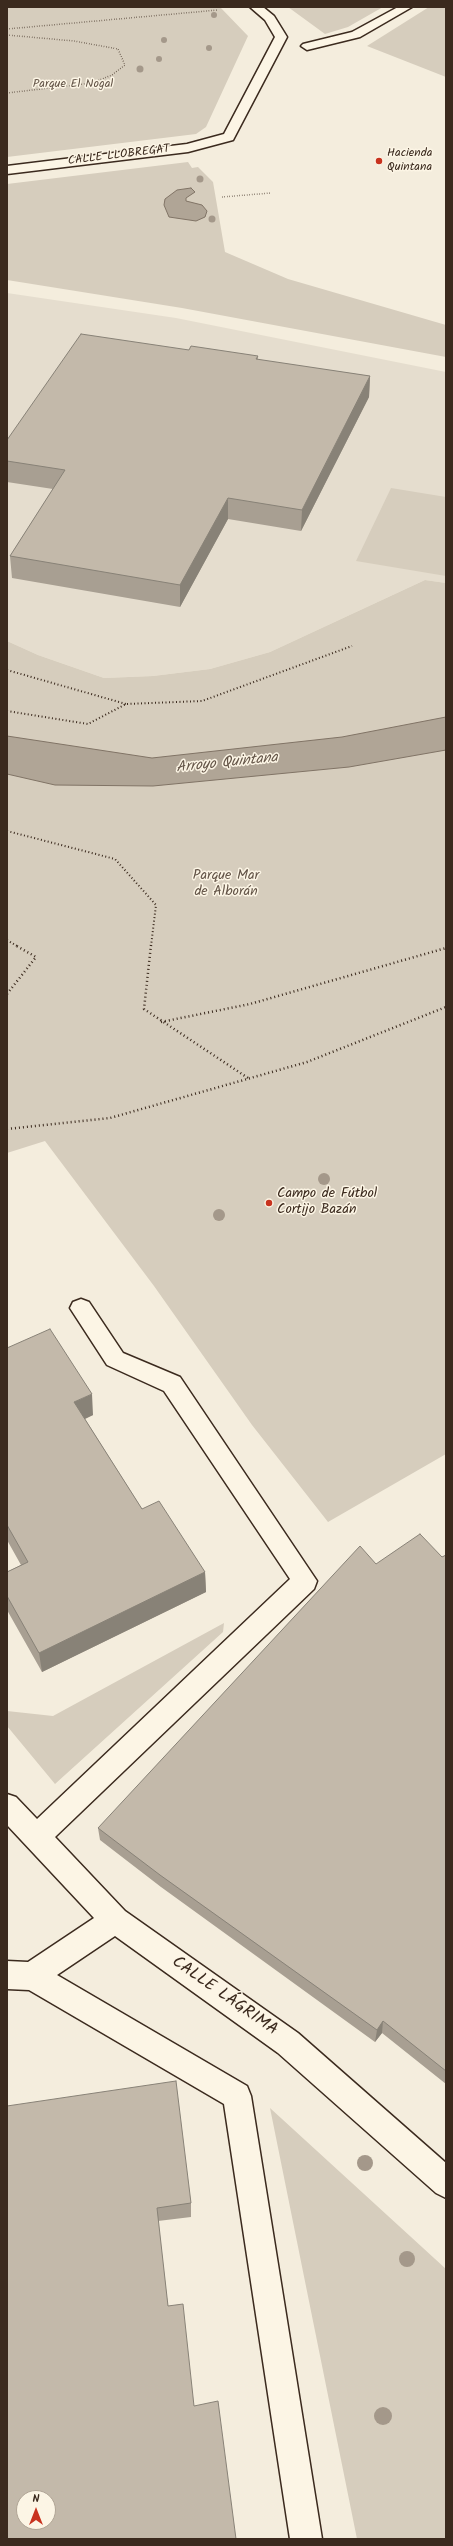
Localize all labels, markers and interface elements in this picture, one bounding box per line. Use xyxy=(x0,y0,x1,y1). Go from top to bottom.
park label: Parque El Nogal xyxy=(33,78,113,92)
street label: CALLE LLOBREGAT xyxy=(67,143,171,169)
place label: Hacienda Quintana xyxy=(387,147,432,175)
marker: Hacienda Quintana xyxy=(374,156,384,166)
water label: Arroyo Quintana xyxy=(175,750,279,778)
park label: Parque Mar de Alborán xyxy=(193,869,259,902)
place label: Campo de Fútbol Cortijo Bazán xyxy=(277,1187,377,1220)
marker: Campo de Fútbol Cortijo Bazán xyxy=(264,1198,274,1208)
street label: CALLE LÁGRIMA xyxy=(167,1953,281,2041)
north arrow xyxy=(16,2490,56,2530)
text: N xyxy=(33,2490,39,2508)

